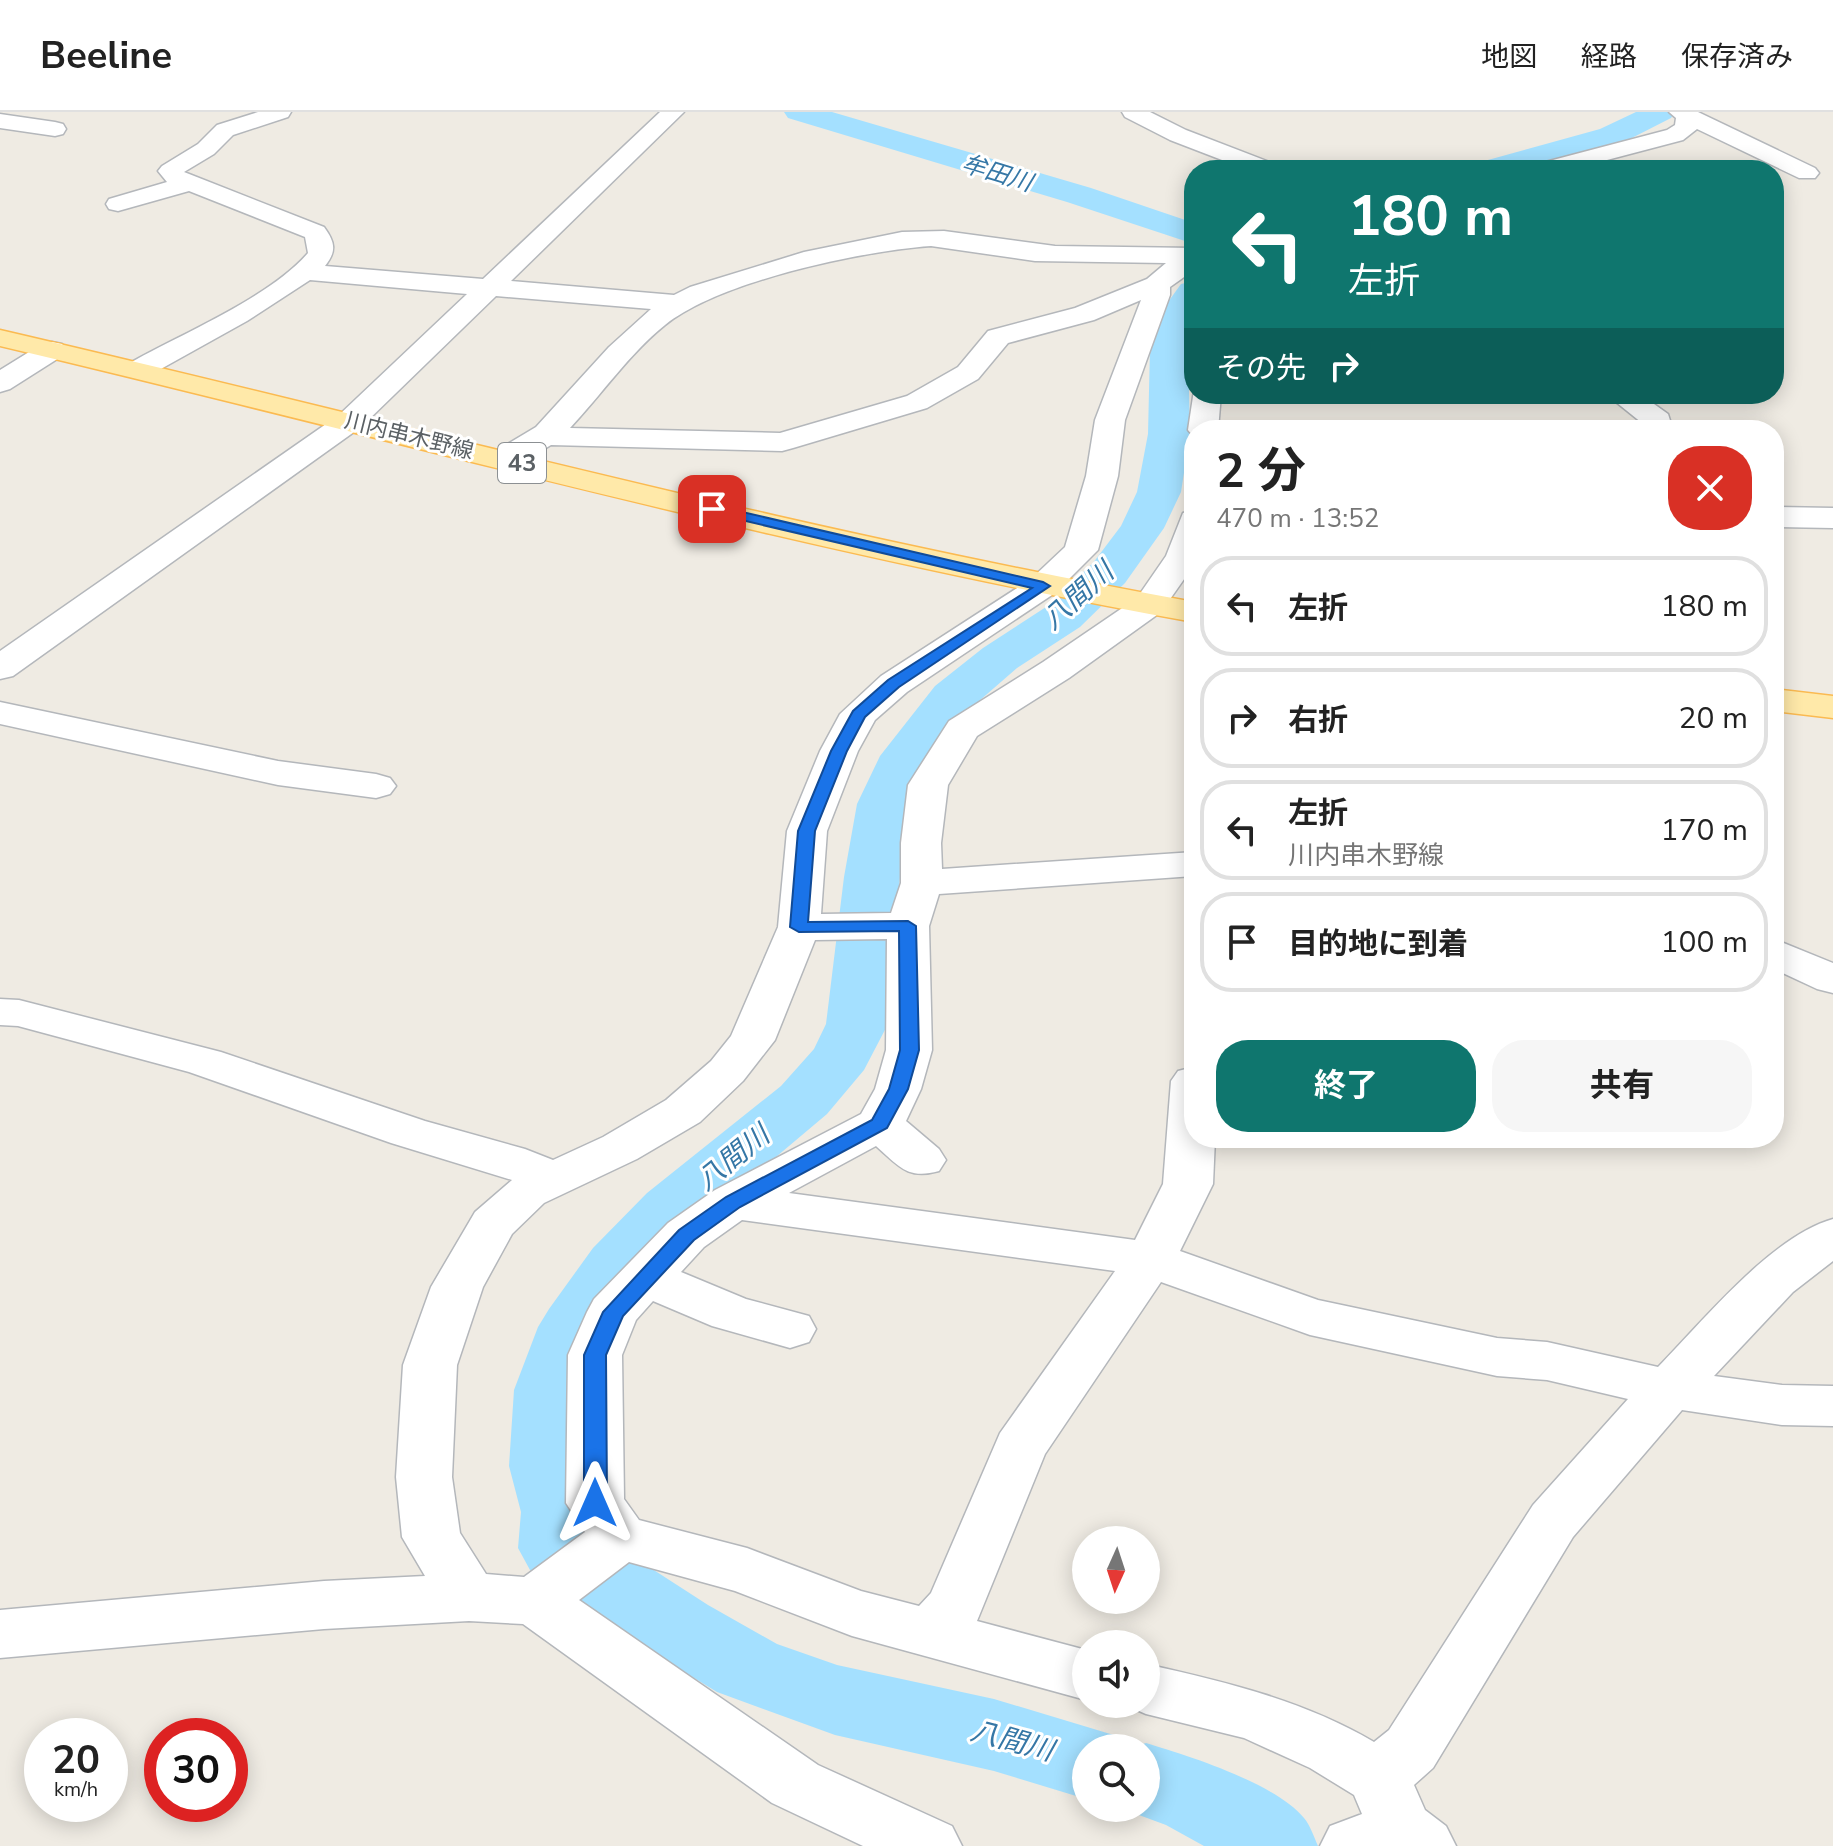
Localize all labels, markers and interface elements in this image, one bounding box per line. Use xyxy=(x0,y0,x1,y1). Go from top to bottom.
text: Beeline xyxy=(40,30,172,81)
text: 地図 xyxy=(1481,38,1537,76)
text: 経路 xyxy=(1581,38,1637,76)
text: 保存済み xyxy=(1681,38,1793,76)
water label: 牟田川 xyxy=(958,147,1039,200)
text: 180 m xyxy=(1348,178,1513,255)
icon: left xyxy=(1216,192,1320,296)
text: 左折 xyxy=(1348,257,1420,306)
icon: right xyxy=(1322,344,1366,388)
text: その先 xyxy=(1216,348,1306,389)
street label: 川内串木野線 xyxy=(341,405,477,467)
text: 2 分 xyxy=(1216,438,1306,504)
road number: 43 xyxy=(498,443,546,483)
button: close xyxy=(1668,446,1752,530)
pin xyxy=(678,475,746,543)
icon: arrive xyxy=(690,487,734,531)
text: 470 m · 13:52 xyxy=(1216,501,1379,536)
water label: 八間川 xyxy=(1034,552,1124,638)
icon: left xyxy=(1220,584,1264,628)
text: 180 m xyxy=(1661,586,1748,627)
text: 左折 xyxy=(1288,588,1348,629)
icon: right xyxy=(1220,696,1264,740)
text: 20 m xyxy=(1679,698,1748,739)
text: 右折 xyxy=(1288,700,1348,741)
text: 左折 xyxy=(1288,793,1348,834)
icon: left xyxy=(1220,808,1264,852)
text: 170 m xyxy=(1661,810,1748,851)
text: 川内串木野線 xyxy=(1288,838,1444,873)
icon: arrive xyxy=(1220,920,1264,964)
text: 100 m xyxy=(1661,922,1748,963)
text: 目的地に到着 xyxy=(1288,924,1468,965)
button: 終了 xyxy=(1216,1040,1476,1132)
button: 共有 xyxy=(1492,1040,1752,1132)
water label: 八間川 xyxy=(688,1115,780,1199)
position arrow xyxy=(553,1461,637,1545)
north arrow xyxy=(1072,1526,1160,1614)
map controls xyxy=(1072,1526,1160,1822)
button: sound xyxy=(1072,1630,1160,1718)
water label: 八間川 xyxy=(967,1712,1060,1771)
speed limit sign: 30 xyxy=(144,1718,248,1822)
text: 20 xyxy=(52,1733,100,1787)
button: search xyxy=(1072,1734,1160,1822)
text: km/h xyxy=(54,1776,98,1803)

